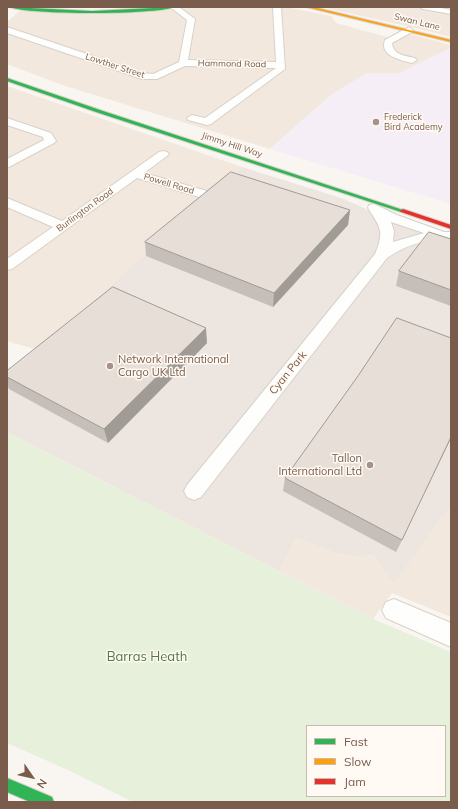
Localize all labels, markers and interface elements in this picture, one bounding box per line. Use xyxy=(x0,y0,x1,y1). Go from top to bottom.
street label: Swan Lane xyxy=(393,11,441,33)
street label: Lowther Street xyxy=(84,51,146,81)
street label: Hammond Road xyxy=(198,58,266,70)
place label: Frederick Bird Academy xyxy=(384,112,443,133)
marker: Frederick Bird Academy xyxy=(371,117,381,127)
street label: Jimmy Hill Way xyxy=(200,130,264,160)
street label: Powell Road xyxy=(143,171,195,197)
street label: Burlington Road xyxy=(55,186,115,234)
street label: Cyan Park xyxy=(266,349,310,397)
place label: Network International Cargo UK Ltd xyxy=(118,353,229,379)
marker: Network International Cargo UK Ltd xyxy=(105,361,115,371)
place label: Tallon International Ltd xyxy=(278,452,362,478)
marker: Tallon International Ltd xyxy=(365,460,375,470)
park label: Barras Heath xyxy=(107,649,187,665)
legend xyxy=(306,725,446,797)
text: Fast xyxy=(344,734,368,749)
text: Slow xyxy=(344,754,372,769)
north arrow xyxy=(12,757,52,797)
text: Jam xyxy=(344,774,366,789)
text: N xyxy=(34,776,50,791)

